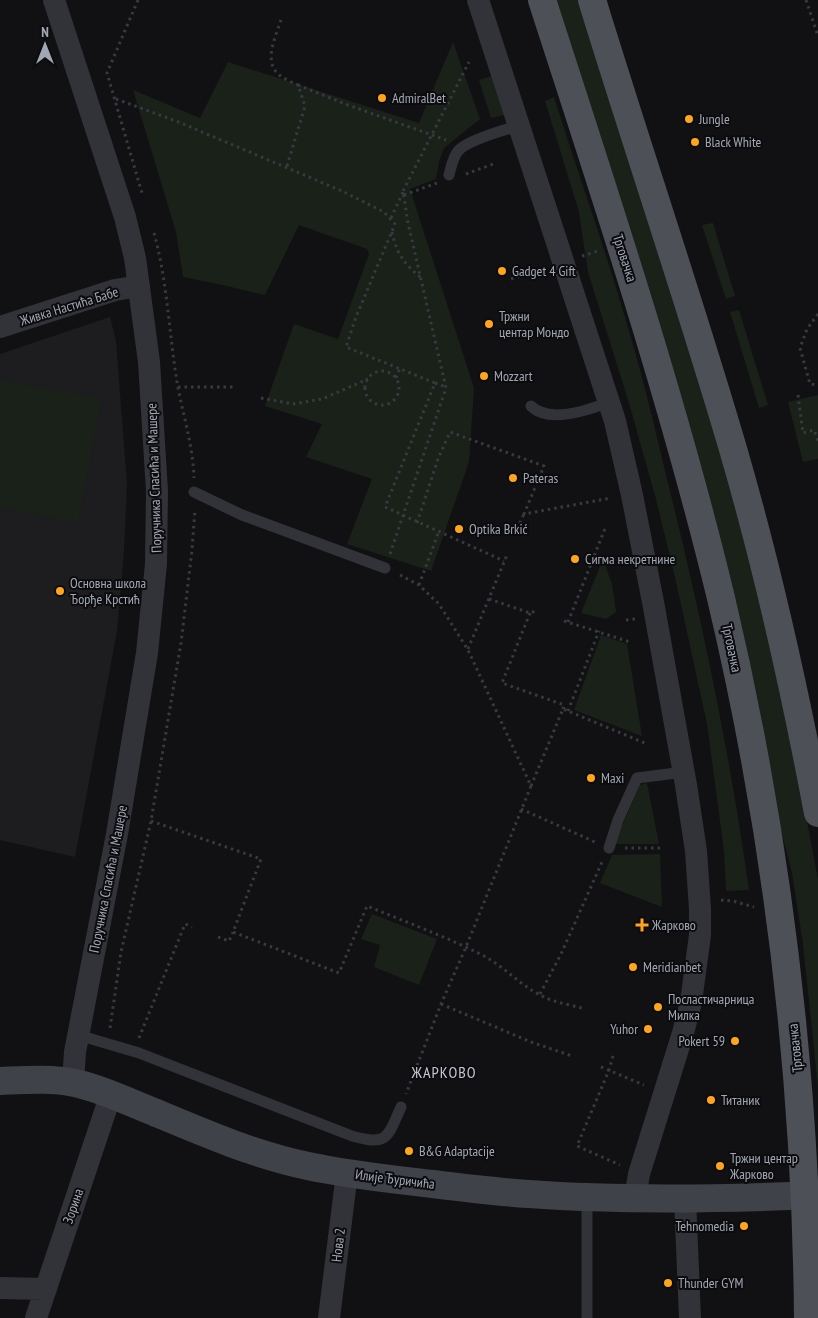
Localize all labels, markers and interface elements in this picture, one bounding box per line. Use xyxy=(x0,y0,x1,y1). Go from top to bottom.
north arrow xyxy=(20,20,70,70)
text: N xyxy=(41,23,49,41)
place label: AdmiralBet xyxy=(392,89,446,107)
marker: AdmiralBet xyxy=(376,92,388,104)
place label: Jungle xyxy=(698,110,730,128)
marker: Jungle xyxy=(683,113,695,125)
place label: Black White xyxy=(705,133,762,151)
marker: Black White xyxy=(689,136,701,148)
street label: Трговачка xyxy=(609,232,641,284)
place label: Gadget 4 Gift xyxy=(512,262,576,280)
marker: Gadget 4 Gift xyxy=(496,265,508,277)
street label: Живка Настића Бабе xyxy=(17,282,121,330)
place label: Тржни центар Мондо xyxy=(499,307,569,341)
marker: Тржни центар Мондо xyxy=(483,318,495,330)
place label: Mozzart xyxy=(494,367,533,385)
marker: Mozzart xyxy=(478,370,490,382)
street label: Поручника Спасића и Машере xyxy=(142,403,166,553)
place label: Pateras xyxy=(523,469,558,487)
marker: Pateras xyxy=(507,472,519,484)
place label: Optika Brkić xyxy=(469,520,528,538)
marker: Optika Brkić xyxy=(453,523,465,535)
place label: Сигма некретнине xyxy=(585,550,676,568)
marker: Сигма некретнине xyxy=(569,553,581,565)
place label: Основна школа Ђорђе Крстић xyxy=(70,574,146,608)
marker: Основна школа Ђорђе Крстић xyxy=(54,585,66,597)
street label: Трговачка xyxy=(718,622,746,674)
place label: Maxi xyxy=(601,769,624,787)
marker: Maxi xyxy=(585,772,597,784)
street label: Поручника Спасића и Машере xyxy=(85,803,131,954)
place label: Жарково xyxy=(651,916,696,934)
marker: Жарково xyxy=(636,919,648,931)
place label: Meridianbet xyxy=(643,958,701,976)
marker: Meridianbet xyxy=(627,961,639,973)
place label: Посластичарница Милка xyxy=(668,990,754,1024)
marker: Посластичарница Милка xyxy=(652,1001,664,1013)
place label: Yuhor xyxy=(610,1020,638,1038)
marker: Yuhor xyxy=(642,1023,654,1035)
street label: Трговачка xyxy=(783,1023,807,1073)
place label: Pokert 59 xyxy=(678,1032,725,1050)
marker: Pokert 59 xyxy=(729,1035,741,1047)
district label: ЖАРКОВО xyxy=(411,1062,476,1082)
place label: Титаник xyxy=(721,1091,760,1109)
marker: Титаник xyxy=(705,1094,717,1106)
place label: B&G Adaptacije xyxy=(419,1142,495,1160)
marker: B&G Adaptacije xyxy=(403,1145,415,1157)
place label: Тржни центар Жарково xyxy=(729,1149,798,1183)
marker: Тржни центар Жарково xyxy=(714,1160,726,1172)
street label: Илије Ђуричића xyxy=(354,1165,436,1193)
street label: Зорина xyxy=(59,1186,87,1226)
place label: Tehnomedia xyxy=(675,1217,734,1235)
marker: Tehnomedia xyxy=(738,1220,750,1232)
street label: Нова 2 xyxy=(327,1227,349,1263)
place label: Thunder GYM xyxy=(678,1274,744,1292)
marker: Thunder GYM xyxy=(662,1277,674,1289)

